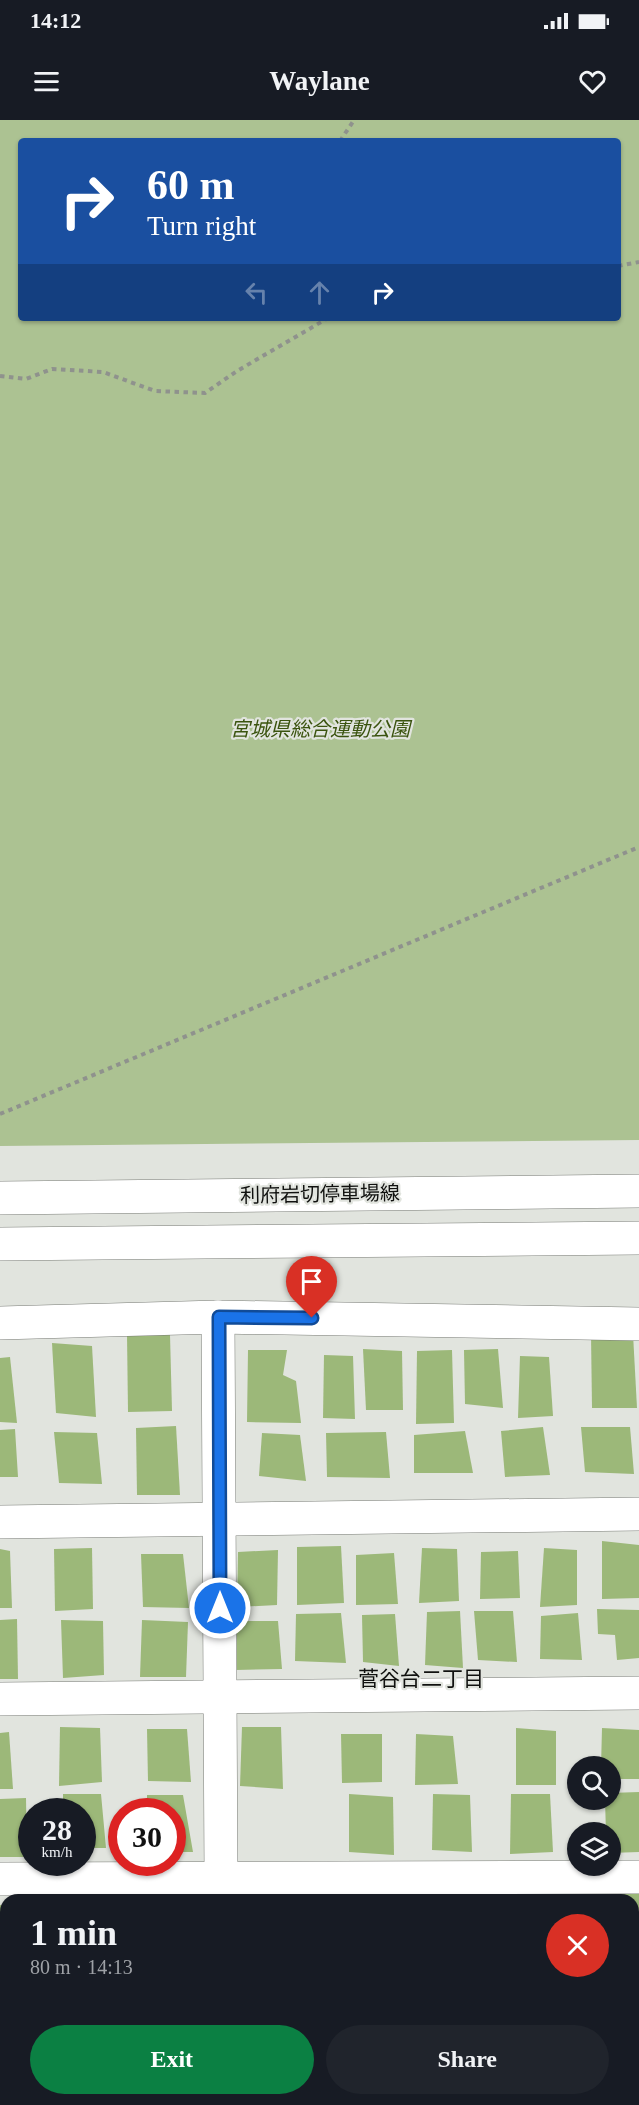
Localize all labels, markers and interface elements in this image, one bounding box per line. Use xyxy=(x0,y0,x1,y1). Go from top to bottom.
text: 14:12 xyxy=(30,8,81,33)
icon: menu xyxy=(30,65,63,98)
icon: heart xyxy=(576,65,609,98)
text: Waylane xyxy=(269,66,370,96)
icon: right xyxy=(48,162,126,240)
text: 60 m xyxy=(147,162,235,208)
text: Turn right xyxy=(147,211,256,241)
icon: left xyxy=(240,276,273,309)
icon: ahead xyxy=(303,276,336,309)
icon: right xyxy=(366,276,399,309)
park label: 宮城県総合運動公園 xyxy=(230,718,413,740)
street label: 利府岩切停車場線 xyxy=(240,1182,400,1206)
pin xyxy=(286,1256,337,1318)
icon: arrive xyxy=(295,1265,328,1298)
position arrow xyxy=(188,1576,252,1640)
district label: 菅谷台二丁目 xyxy=(358,1667,484,1691)
map controls xyxy=(567,1756,621,1876)
button: search xyxy=(567,1756,621,1810)
speed limit sign: 30 xyxy=(108,1798,186,1876)
text: 28 xyxy=(42,1813,72,1846)
button: layers xyxy=(567,1822,621,1876)
text: km/h xyxy=(42,1844,72,1860)
text: 1 min xyxy=(30,1913,117,1953)
button: close xyxy=(546,1914,609,1977)
text: 80 m · 14:13 xyxy=(30,1956,133,1978)
button: Exit xyxy=(30,2025,314,2094)
button: Share xyxy=(326,2025,609,2094)

